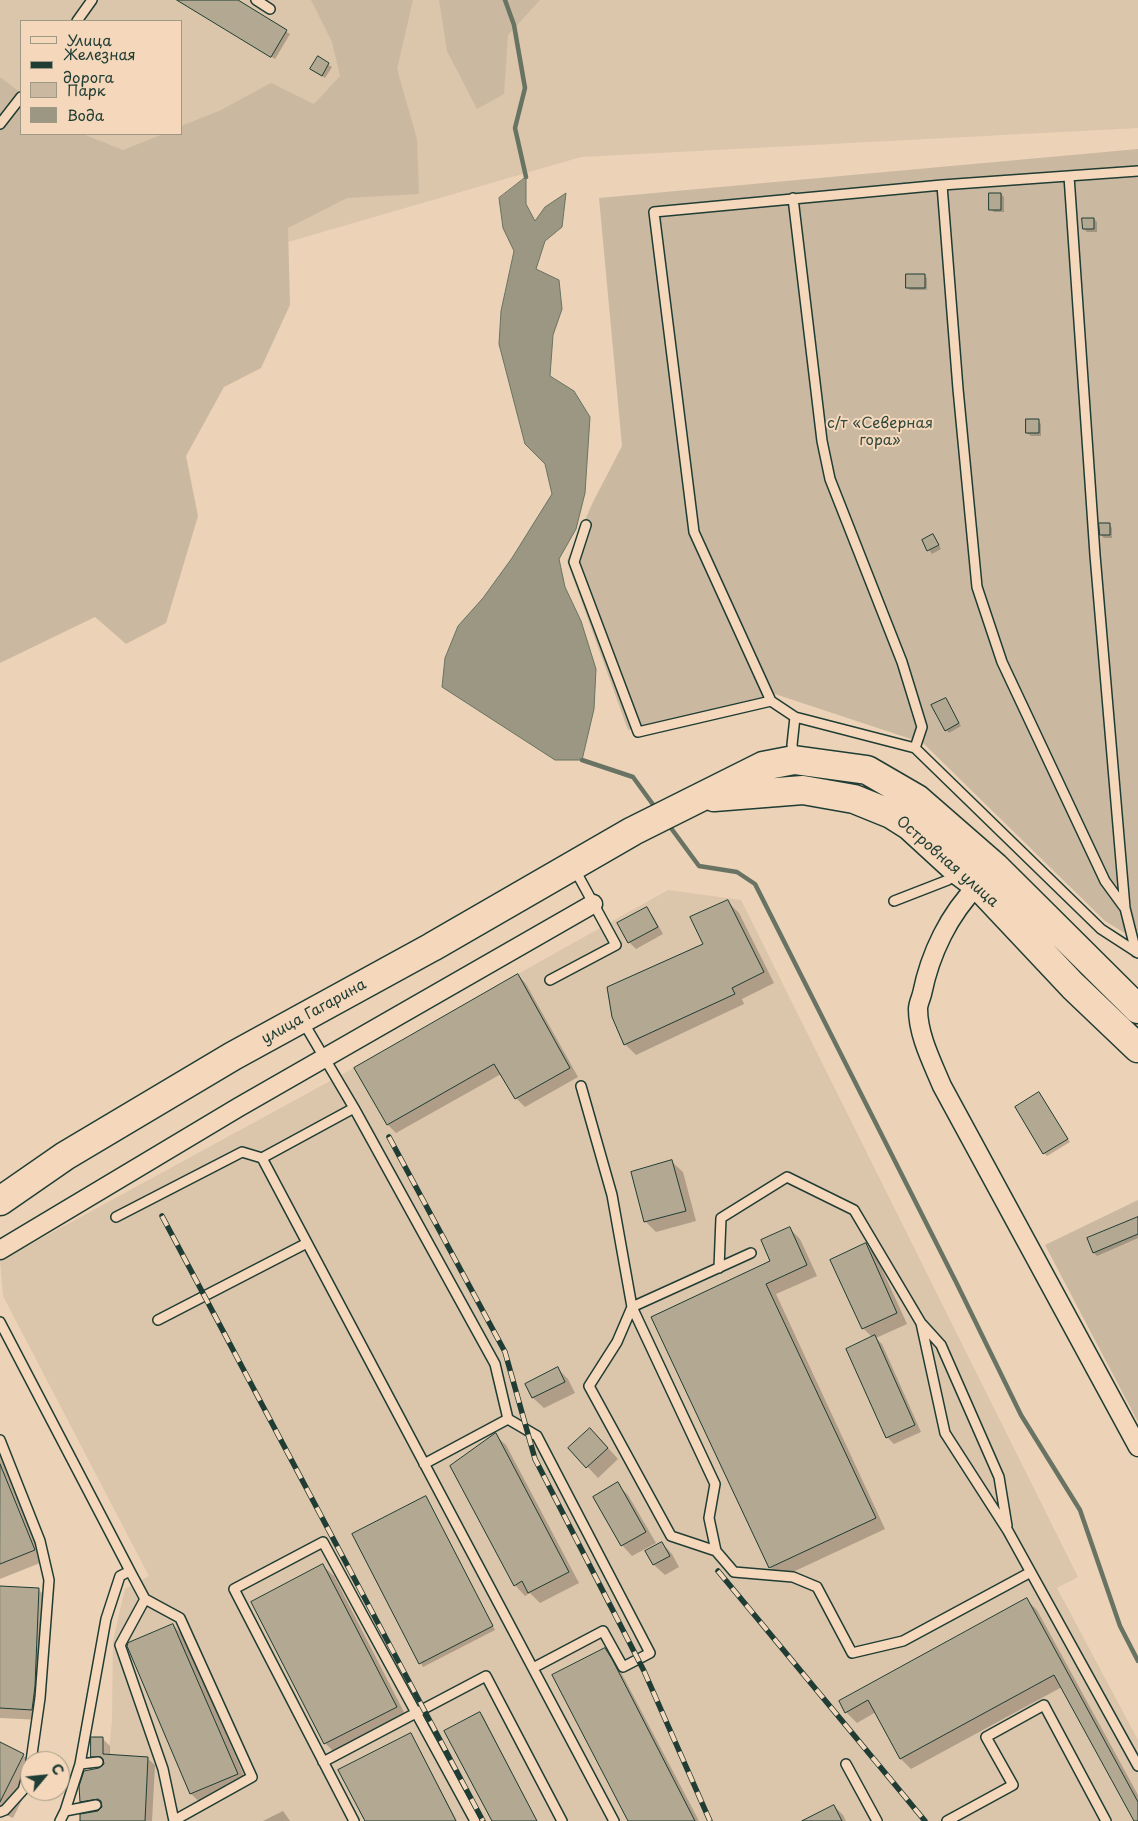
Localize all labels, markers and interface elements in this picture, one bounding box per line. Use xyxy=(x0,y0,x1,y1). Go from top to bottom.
legend xyxy=(20,20,182,135)
text: Улица xyxy=(67,28,112,51)
text: Железная дорога xyxy=(63,42,136,88)
text: Парк xyxy=(67,78,106,101)
text: Вода xyxy=(67,103,104,126)
park label: с/т «Северная гора» xyxy=(827,415,933,450)
street label: Островная улица xyxy=(892,813,1002,911)
street label: улица Гагарина xyxy=(258,976,370,1048)
north arrow xyxy=(20,1751,70,1801)
text: С xyxy=(46,1760,70,1779)

